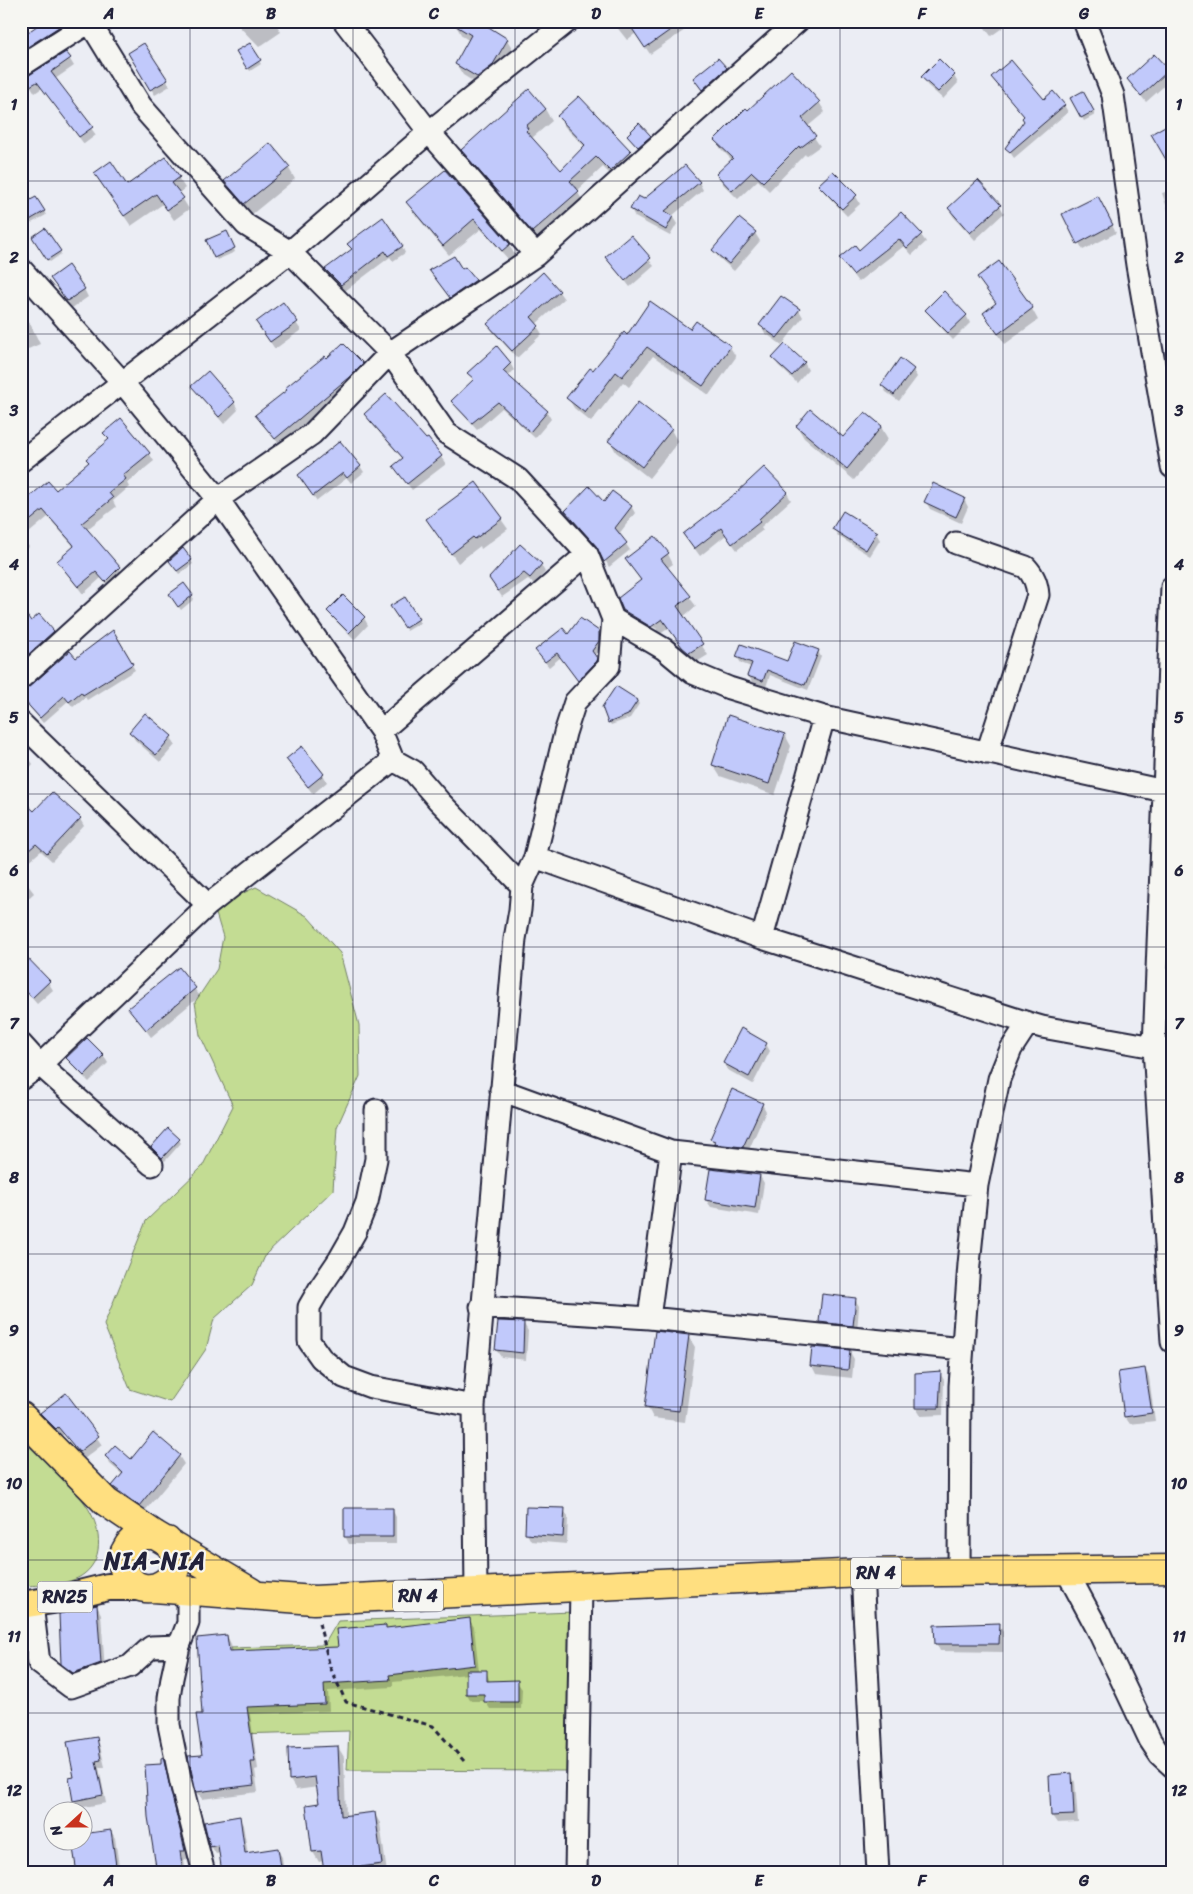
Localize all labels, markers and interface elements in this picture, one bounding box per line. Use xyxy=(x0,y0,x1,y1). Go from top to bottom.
text: A xyxy=(103,0,114,28)
text: B xyxy=(266,0,277,28)
text: C xyxy=(428,0,440,28)
text: D xyxy=(591,0,601,28)
text: E xyxy=(755,0,765,28)
text: F xyxy=(917,0,928,28)
text: G xyxy=(1078,0,1090,28)
text: 1 xyxy=(11,90,18,119)
text: 1 xyxy=(1176,90,1183,119)
text: 2 xyxy=(8,243,19,272)
text: 2 xyxy=(1173,243,1184,272)
text: 3 xyxy=(9,396,19,425)
text: 3 xyxy=(1174,396,1184,425)
text: 4 xyxy=(8,550,19,579)
text: 4 xyxy=(1173,550,1184,579)
text: 5 xyxy=(9,703,19,732)
text: 5 xyxy=(1174,703,1184,732)
text: 6 xyxy=(8,856,19,885)
text: 6 xyxy=(1173,856,1184,885)
text: 7 xyxy=(9,1009,20,1038)
text: 7 xyxy=(1174,1009,1185,1038)
text: 8 xyxy=(8,1163,19,1192)
text: 8 xyxy=(1173,1163,1184,1192)
text: 9 xyxy=(9,1316,19,1345)
text: 9 xyxy=(1174,1316,1184,1345)
text: 10 xyxy=(6,1469,22,1498)
text: 10 xyxy=(1171,1469,1187,1498)
district label: NIA-NIA xyxy=(103,1540,206,1582)
road number: RN 4 xyxy=(851,1558,901,1589)
road number: RN 4 xyxy=(393,1580,443,1612)
road number: RN25 xyxy=(38,1581,92,1612)
text: 11 xyxy=(7,1622,21,1651)
text: 11 xyxy=(1172,1622,1186,1651)
text: 12 xyxy=(6,1776,23,1805)
text: 12 xyxy=(1171,1776,1188,1805)
north arrow xyxy=(42,1802,92,1852)
text: N xyxy=(43,1821,70,1840)
text: A xyxy=(103,1866,114,1894)
text: B xyxy=(266,1866,277,1894)
text: C xyxy=(428,1866,440,1894)
text: D xyxy=(591,1866,601,1894)
text: E xyxy=(755,1866,765,1894)
text: F xyxy=(917,1866,928,1894)
text: G xyxy=(1078,1866,1090,1894)

